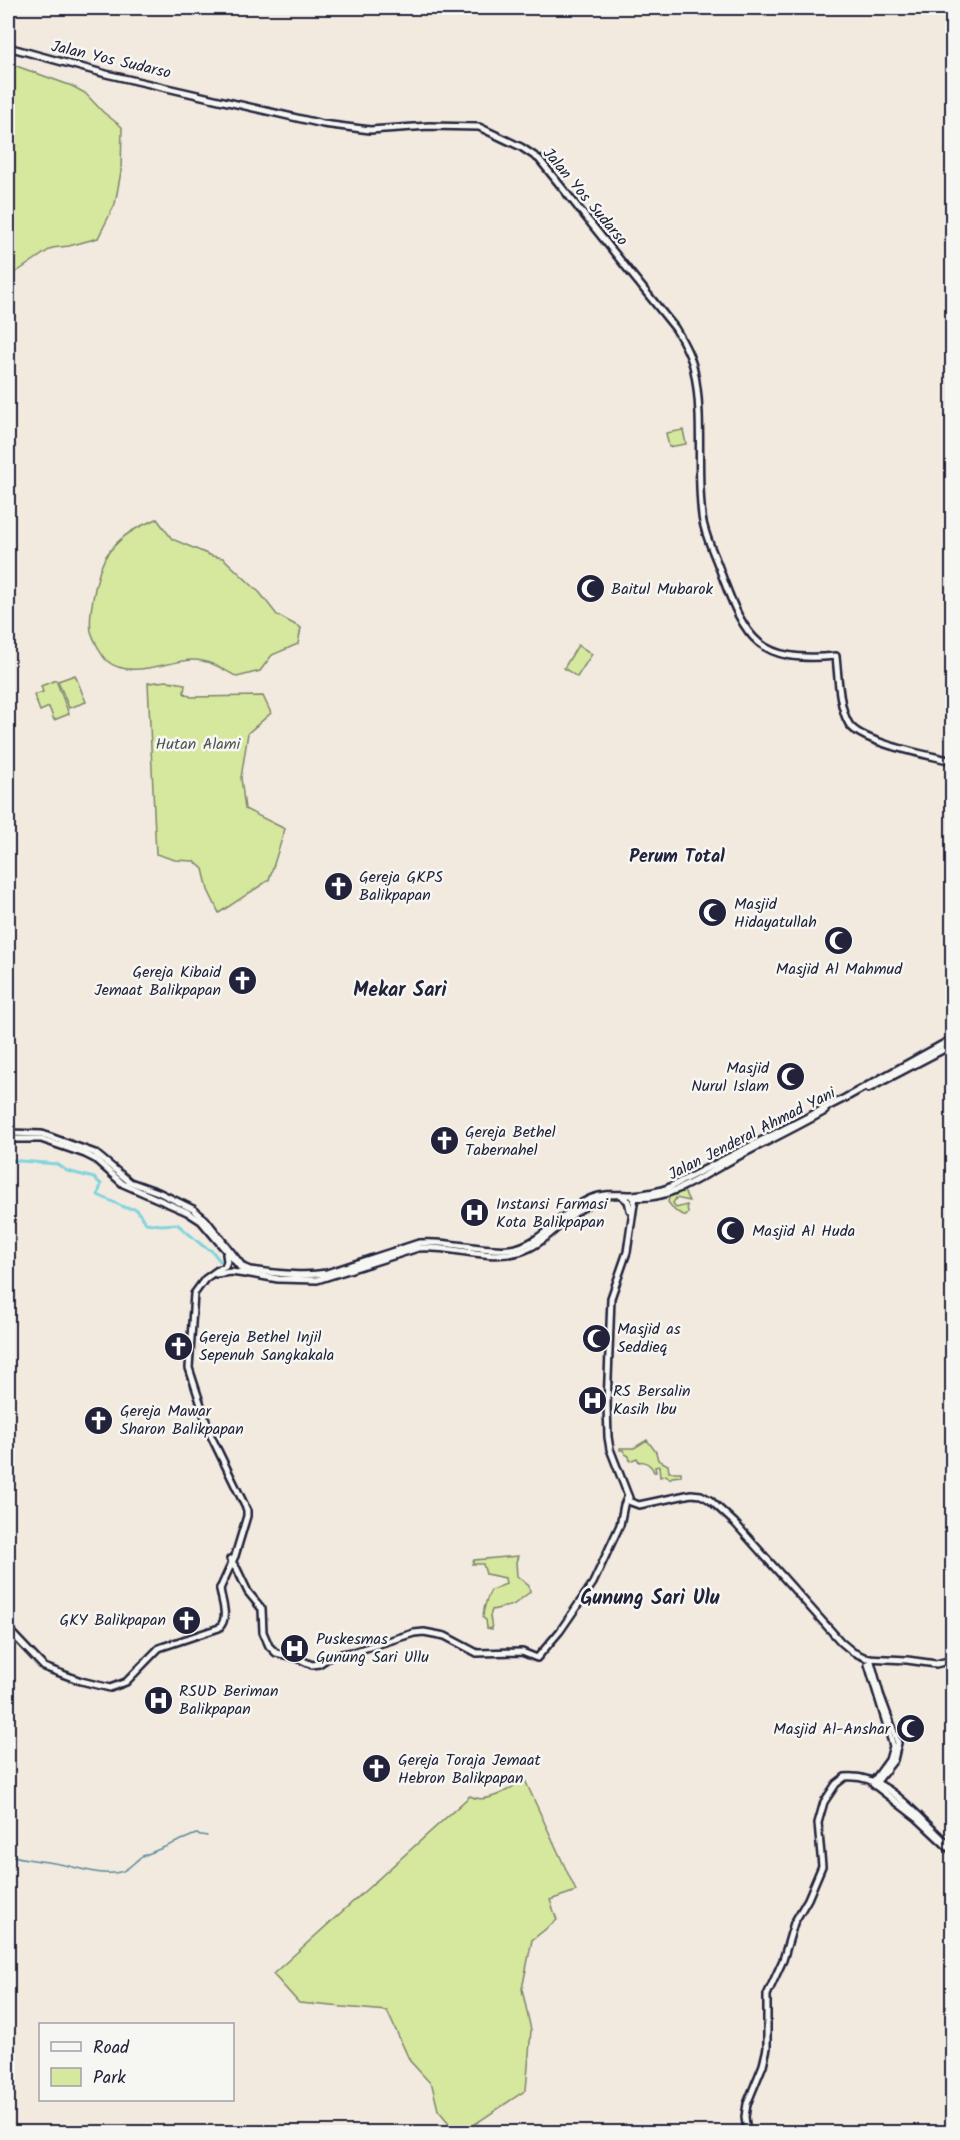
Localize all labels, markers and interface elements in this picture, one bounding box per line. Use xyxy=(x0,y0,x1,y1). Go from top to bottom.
street label: Jalan Yos Sudarso xyxy=(49,34,173,86)
street label: Jalan Yos Sudarso xyxy=(536,142,634,252)
mosque icon: Baitul Mubarok xyxy=(574,573,606,605)
place label: Baitul Mubarok xyxy=(611,577,713,602)
park label: Hutan Alami xyxy=(156,732,242,757)
district label: Perum Total xyxy=(629,843,725,872)
place label: Gereja GKPS Balikpapan xyxy=(359,865,443,908)
church icon: Gereja GKPS Balikpapan xyxy=(322,870,354,902)
place label: Masjid Hidayatullah xyxy=(734,892,817,935)
mosque icon: Masjid Hidayatullah xyxy=(697,897,729,929)
mosque icon: Masjid Al Mahmud xyxy=(823,925,855,957)
place label: Masjid Al Mahmud xyxy=(776,957,903,982)
place label: Gereja Kibaid Jemaat Balikpapan xyxy=(94,960,222,1003)
church icon: Gereja Kibaid Jemaat Balikpapan xyxy=(226,965,258,997)
district label: Mekar Sari xyxy=(353,975,448,1007)
place label: Masjid Nurul Islam xyxy=(691,1056,770,1099)
mosque icon: Masjid Nurul Islam xyxy=(774,1061,806,1093)
street label: Jalan Jenderal Ahmad Yani xyxy=(664,1080,841,1187)
place label: Gereja Bethel Tabernahel xyxy=(465,1120,556,1163)
church icon: Gereja Bethel Tabernahel xyxy=(428,1125,460,1157)
place label: Instansi Farmasi Kota Balikpapan xyxy=(496,1192,609,1235)
hospital icon: Instansi Farmasi Kota Balikpapan xyxy=(459,1197,491,1229)
mosque icon: Masjid Al Huda xyxy=(715,1215,747,1247)
place label: Masjid Al Huda xyxy=(752,1219,855,1244)
place label: Masjid as Seddieq xyxy=(617,1317,681,1360)
mosque icon: Masjid as Seddieq xyxy=(580,1322,612,1354)
place label: Gereja Bethel Injil Sepenuh Sangkakala xyxy=(199,1325,334,1368)
church icon: Gereja Bethel Injil Sepenuh Sangkakala xyxy=(162,1330,194,1362)
place label: RS Bersalin Kasih Ibu xyxy=(613,1379,691,1422)
hospital icon: RS Bersalin Kasih Ibu xyxy=(576,1384,608,1416)
place label: Gereja Mawar Sharon Balikpapan xyxy=(120,1399,244,1442)
church icon: Gereja Mawar Sharon Balikpapan xyxy=(83,1404,115,1436)
district label: Gunung Sari Ulu xyxy=(580,1583,720,1615)
church icon: GKY Balikpapan xyxy=(171,1604,203,1636)
place label: GKY Balikpapan xyxy=(59,1608,166,1633)
place label: Puskesmas Gunung Sari Ullu xyxy=(316,1627,429,1670)
hospital icon: Puskesmas Gunung Sari Ullu xyxy=(279,1632,311,1664)
place label: RSUD Beriman Balikpapan xyxy=(179,1679,278,1722)
hospital icon: RSUD Beriman Balikpapan xyxy=(142,1684,174,1716)
mosque icon: Masjid Al-Anshar xyxy=(895,1713,927,1745)
place label: Masjid Al-Anshar xyxy=(773,1717,892,1742)
place label: Gereja Toraja Jemaat Hebron Balikpapan xyxy=(398,1748,541,1791)
church icon: Gereja Toraja Jemaat Hebron Balikpapan xyxy=(361,1753,393,1785)
legend xyxy=(39,2023,234,2101)
text: Road xyxy=(93,2034,130,2063)
text: Park xyxy=(93,2064,126,2093)

